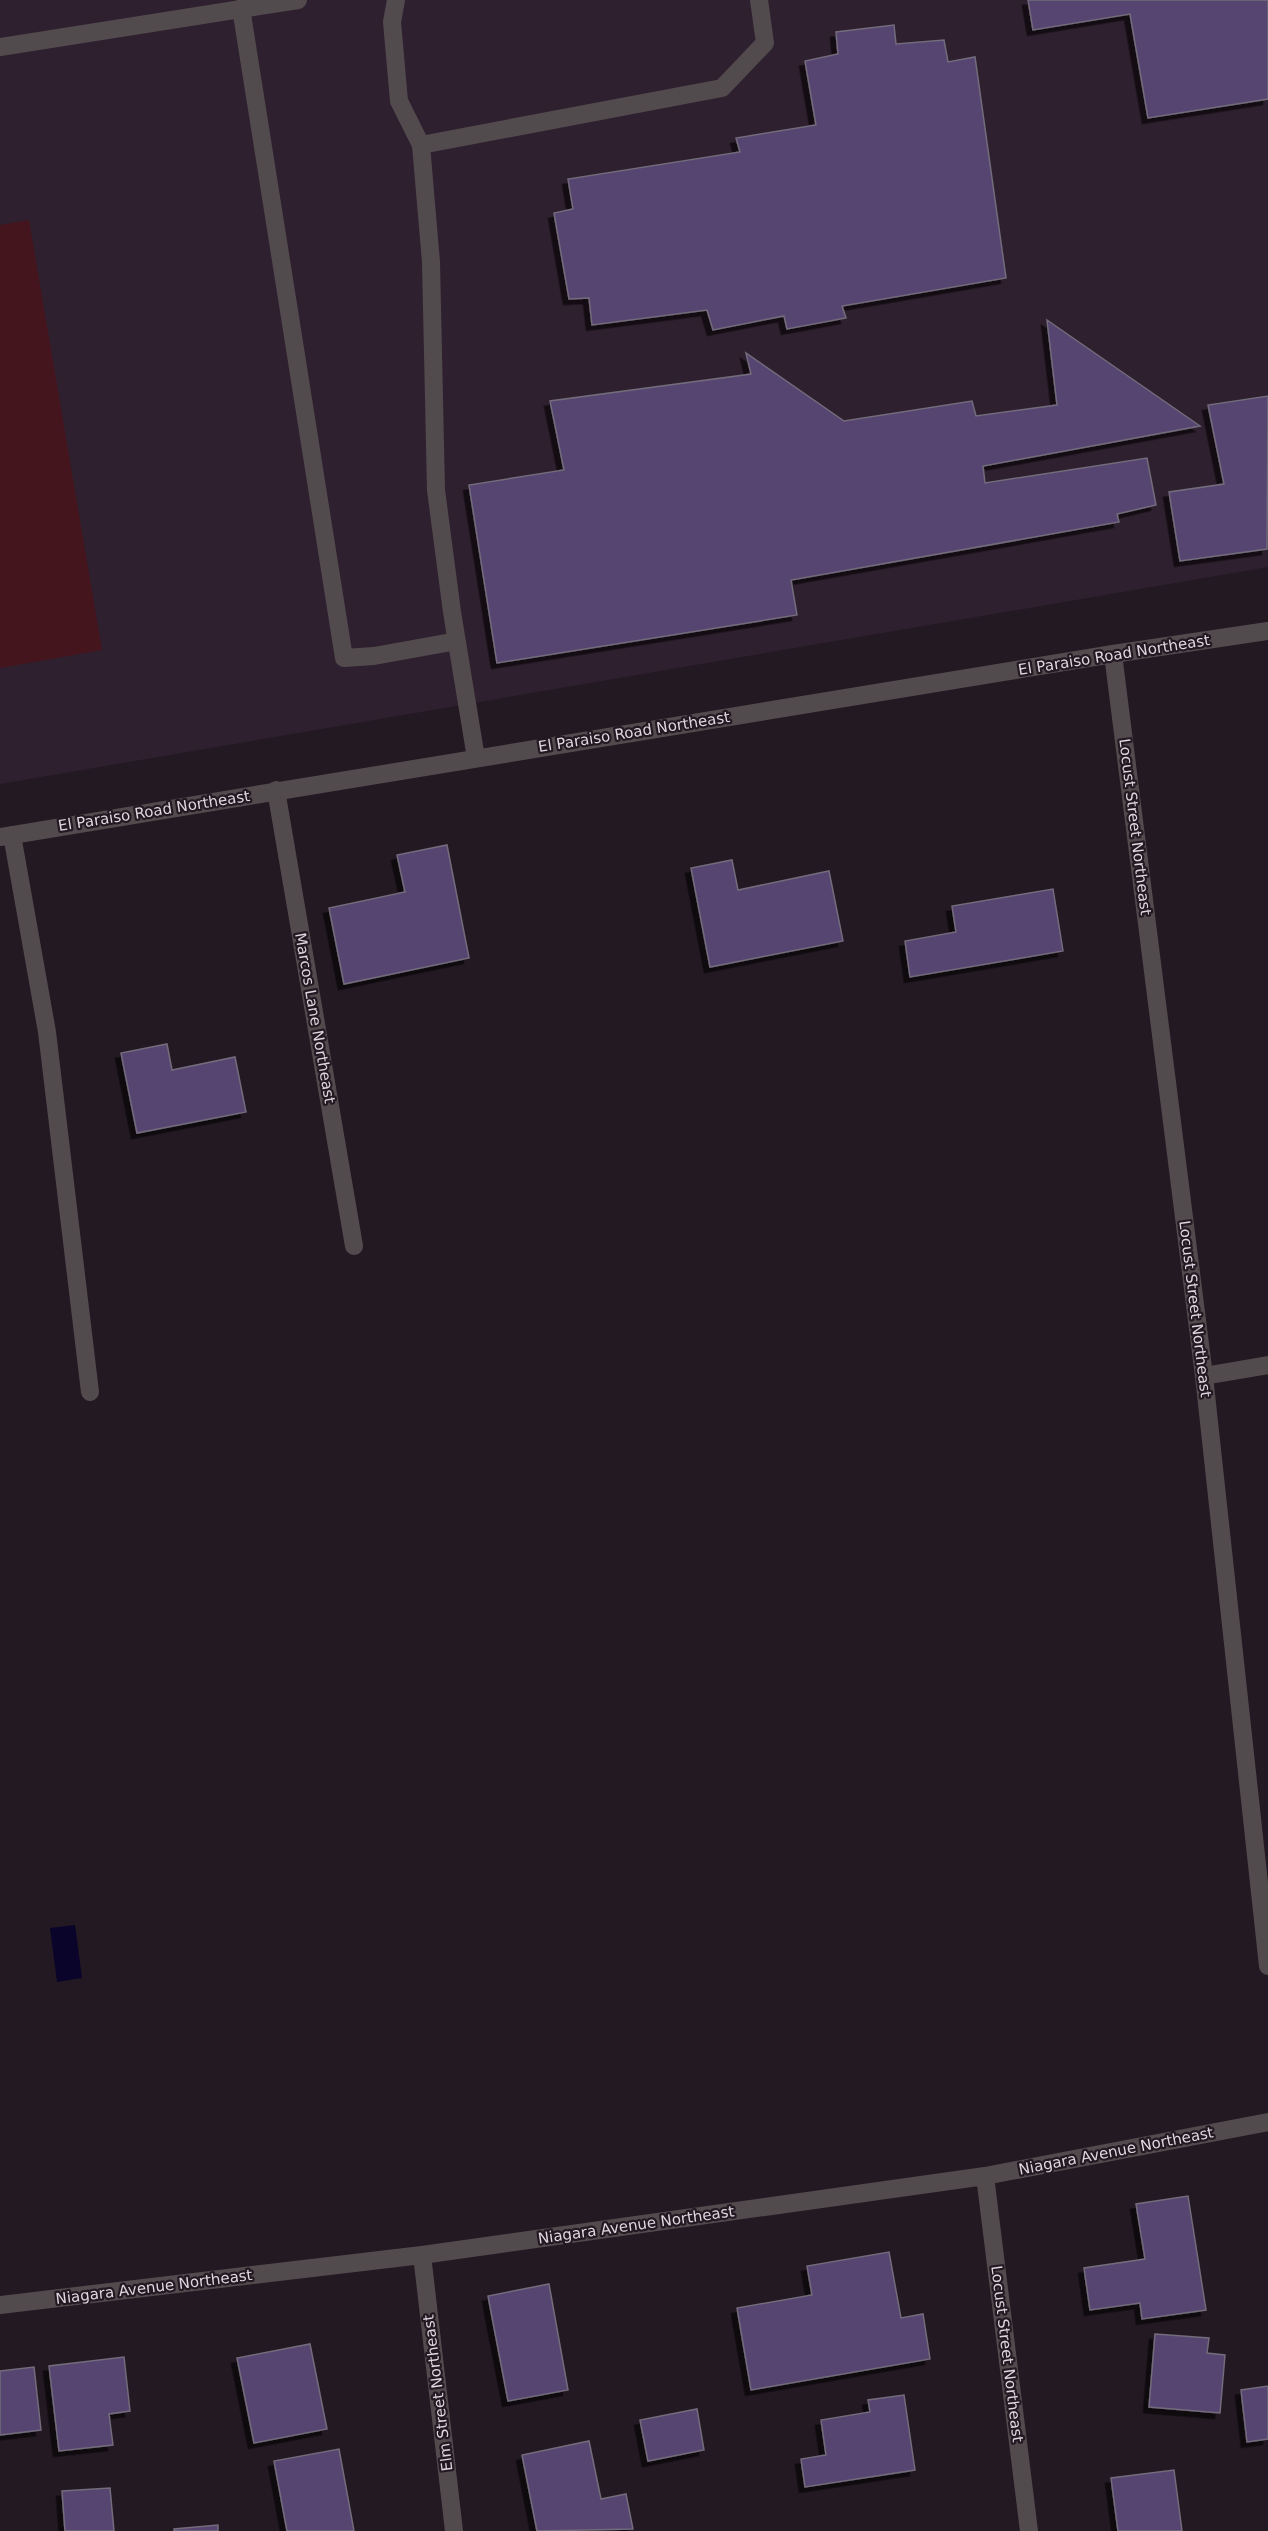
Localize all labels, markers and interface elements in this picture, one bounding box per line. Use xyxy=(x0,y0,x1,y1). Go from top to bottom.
street label: El Paraiso Road Northeast xyxy=(1017,631,1211,679)
street label: El Paraiso Road Northeast xyxy=(537,708,731,756)
street label: Locust Street Northeast xyxy=(1115,738,1155,917)
street label: El Paraiso Road Northeast xyxy=(57,787,251,835)
street label: Marcos Lane Northeast xyxy=(291,931,339,1105)
street label: Locust Street Northeast xyxy=(1175,1220,1215,1399)
street label: Niagara Avenue Northeast xyxy=(1017,2123,1215,2179)
street label: Niagara Avenue Northeast xyxy=(537,2202,735,2248)
street label: Locust Street Northeast xyxy=(987,2265,1027,2444)
street label: Niagara Avenue Northeast xyxy=(55,2266,253,2308)
street label: Elm Street Northeast xyxy=(419,2314,457,2472)

